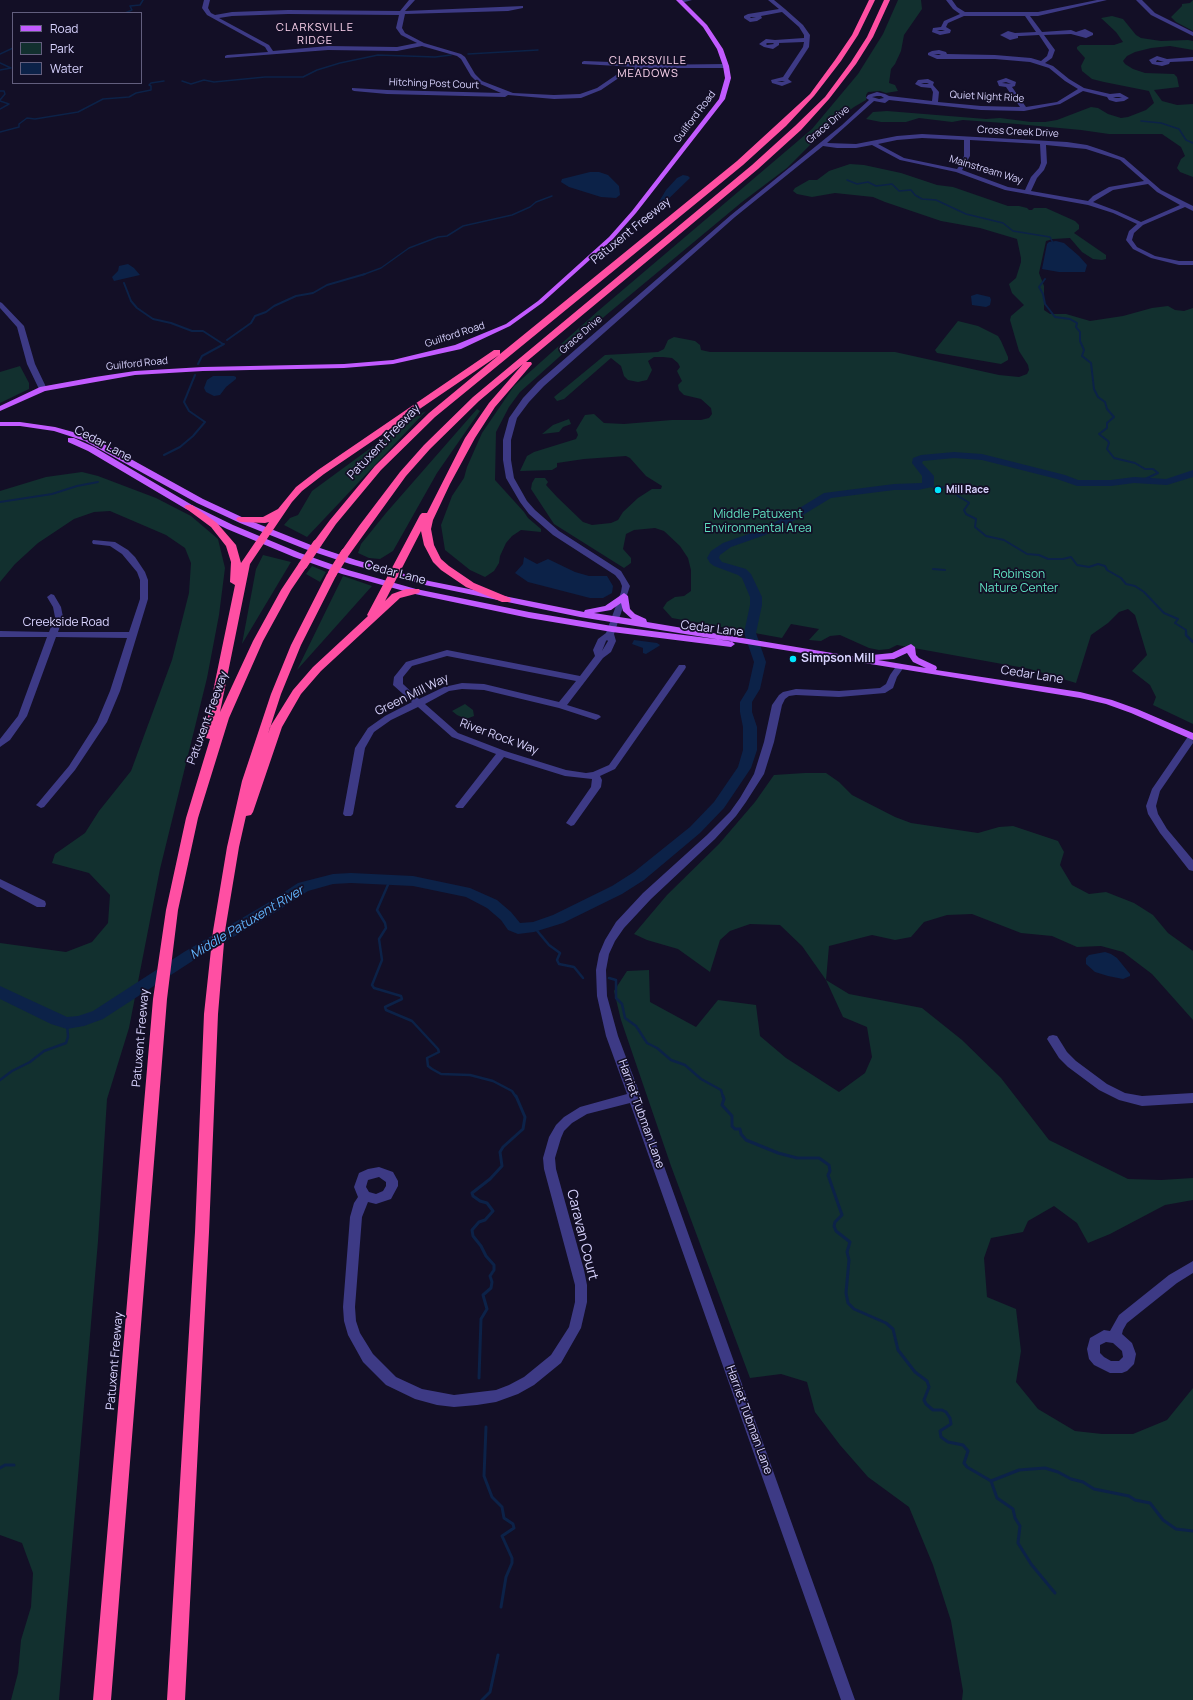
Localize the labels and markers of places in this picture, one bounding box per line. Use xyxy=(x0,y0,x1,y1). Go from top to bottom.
place label: Mill Race xyxy=(946,484,989,496)
marker: Mill Race xyxy=(933,485,943,495)
place label: Simpson Mill xyxy=(801,652,874,666)
marker: Simpson Mill xyxy=(788,654,798,664)

